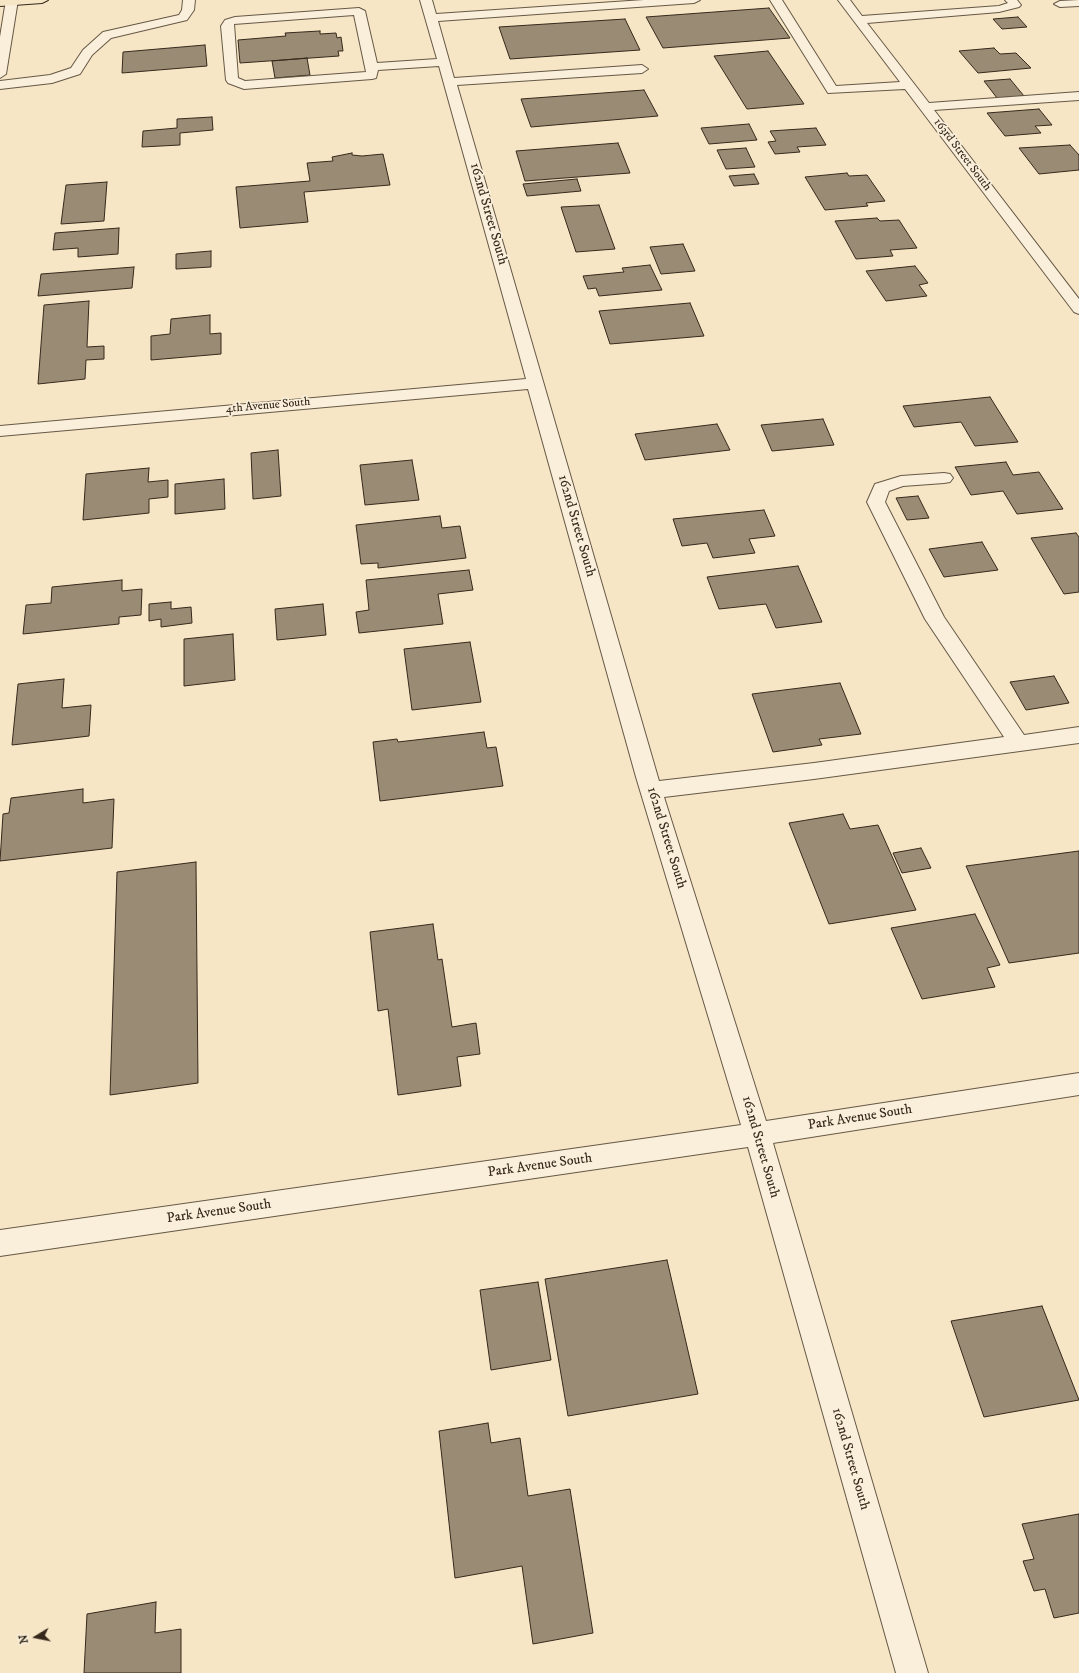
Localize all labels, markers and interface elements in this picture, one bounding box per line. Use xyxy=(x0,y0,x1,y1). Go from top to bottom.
street label: 163rd Street South xyxy=(930,116,994,194)
street label: 162nd Street South xyxy=(465,161,511,267)
street label: 4th Avenue South xyxy=(225,395,311,417)
street label: 162nd Street South xyxy=(553,473,599,579)
street label: 162nd Street South xyxy=(643,785,689,891)
street label: 162nd Street South xyxy=(737,1094,783,1200)
street label: Park Avenue South xyxy=(807,1101,913,1135)
street label: Park Avenue South xyxy=(487,1150,593,1182)
street label: Park Avenue South xyxy=(166,1196,272,1228)
street label: 162nd Street South xyxy=(827,1406,873,1512)
north arrow xyxy=(16,1617,56,1657)
text: N xyxy=(17,1633,32,1645)

